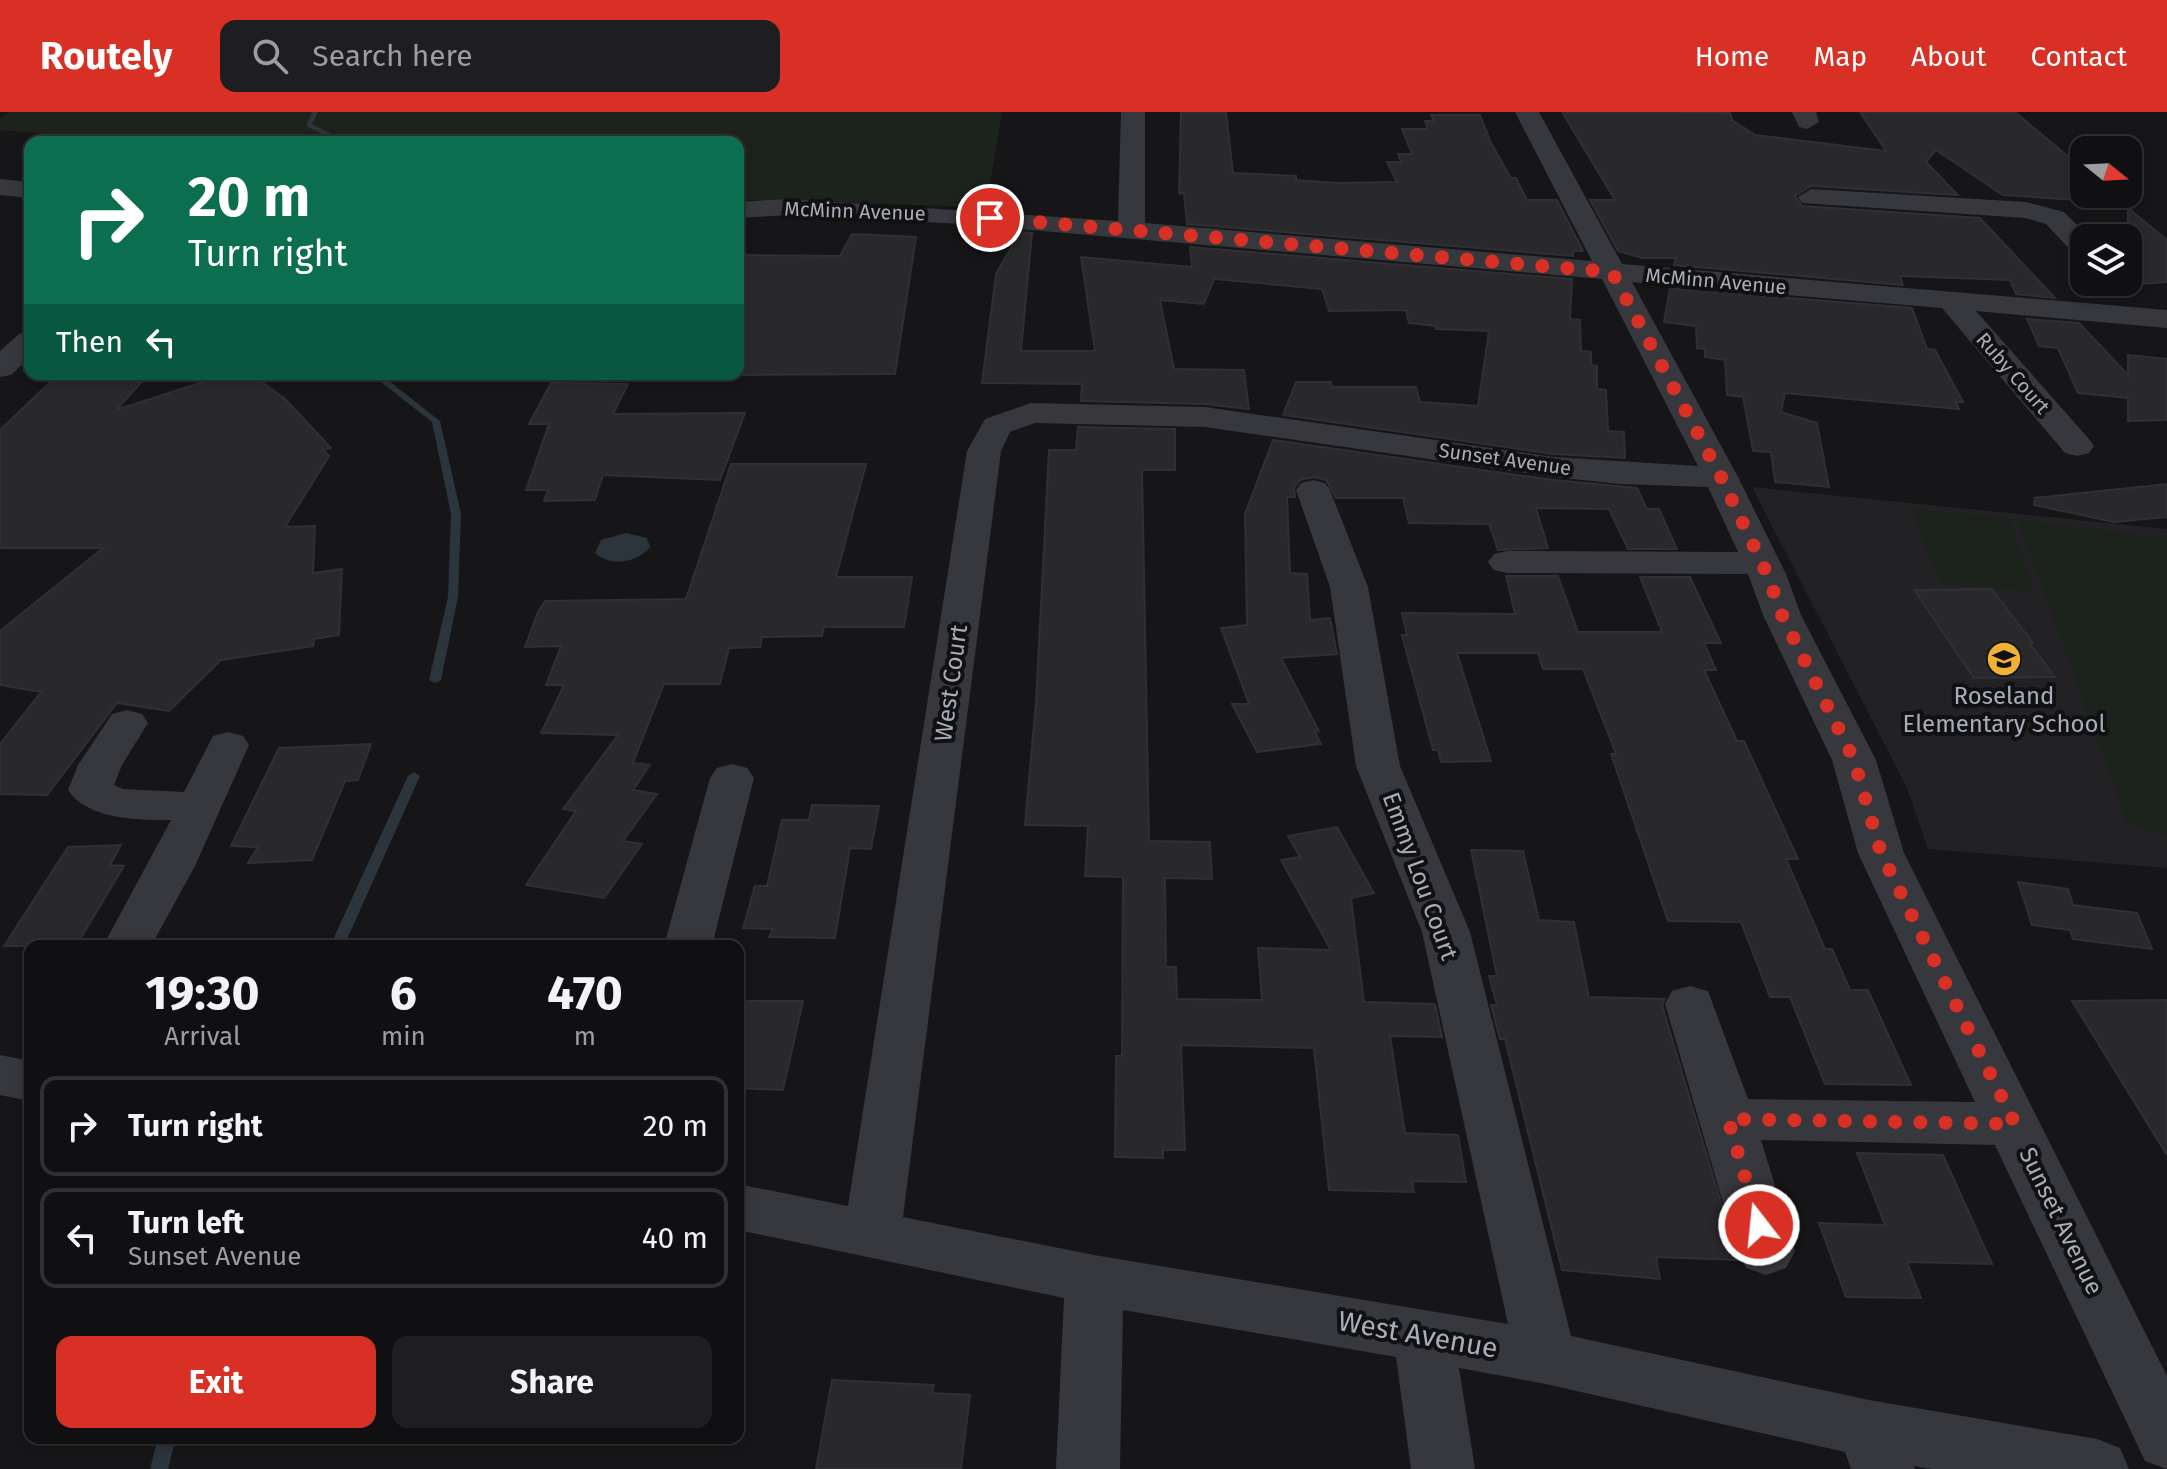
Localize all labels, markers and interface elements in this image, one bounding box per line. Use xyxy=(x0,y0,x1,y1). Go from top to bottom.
search box xyxy=(220,20,780,92)
text: Routely xyxy=(40,33,172,79)
icon: search xyxy=(248,34,292,78)
text: Search here xyxy=(312,38,473,74)
text: Home xyxy=(1695,40,1769,73)
text: Map xyxy=(1813,40,1867,73)
text: About xyxy=(1911,40,1986,73)
text: Contact xyxy=(2030,40,2127,73)
north arrow xyxy=(2070,136,2142,208)
map controls xyxy=(2070,136,2142,296)
text: 20 m xyxy=(188,164,310,231)
icon: right xyxy=(56,168,160,272)
pin xyxy=(956,184,1024,252)
icon: arrive xyxy=(968,196,1012,240)
street label: McMinn Avenue xyxy=(784,197,926,225)
button: layers xyxy=(2070,224,2142,296)
text: Turn right xyxy=(188,232,348,276)
street label: McMinn Avenue xyxy=(1644,263,1788,299)
icon: left xyxy=(139,320,183,364)
text: Then xyxy=(56,324,123,360)
street label: Ruby Court xyxy=(1971,327,2055,419)
street label: Sunset Avenue xyxy=(1437,438,1573,480)
street label: West Court xyxy=(929,622,973,743)
school or university icon: Roseland Elementary School xyxy=(1985,640,2023,678)
place label: Roseland Elementary School xyxy=(1902,682,2106,738)
street label: Emmy Lou Court xyxy=(1377,788,1463,964)
text: 19:30 xyxy=(145,964,260,1022)
text: 6 xyxy=(390,964,417,1022)
text: 470 xyxy=(547,964,623,1022)
text: Arrival xyxy=(164,1021,241,1052)
text: min xyxy=(381,1021,426,1052)
text: m xyxy=(574,1021,596,1052)
icon: right xyxy=(60,1104,104,1148)
text: Turn right xyxy=(128,1108,263,1144)
text: 20 m xyxy=(643,1108,708,1144)
street label: Sunset Avenue xyxy=(2013,1143,2109,1299)
position arrow xyxy=(1717,1183,1801,1267)
text: Turn left xyxy=(128,1205,244,1241)
icon: left xyxy=(60,1216,104,1260)
text: 40 m xyxy=(642,1220,708,1256)
text: Sunset Avenue xyxy=(128,1241,301,1272)
street label: West Avenue xyxy=(1335,1304,1500,1365)
button: Exit xyxy=(56,1336,376,1428)
button: Share xyxy=(392,1336,712,1428)

